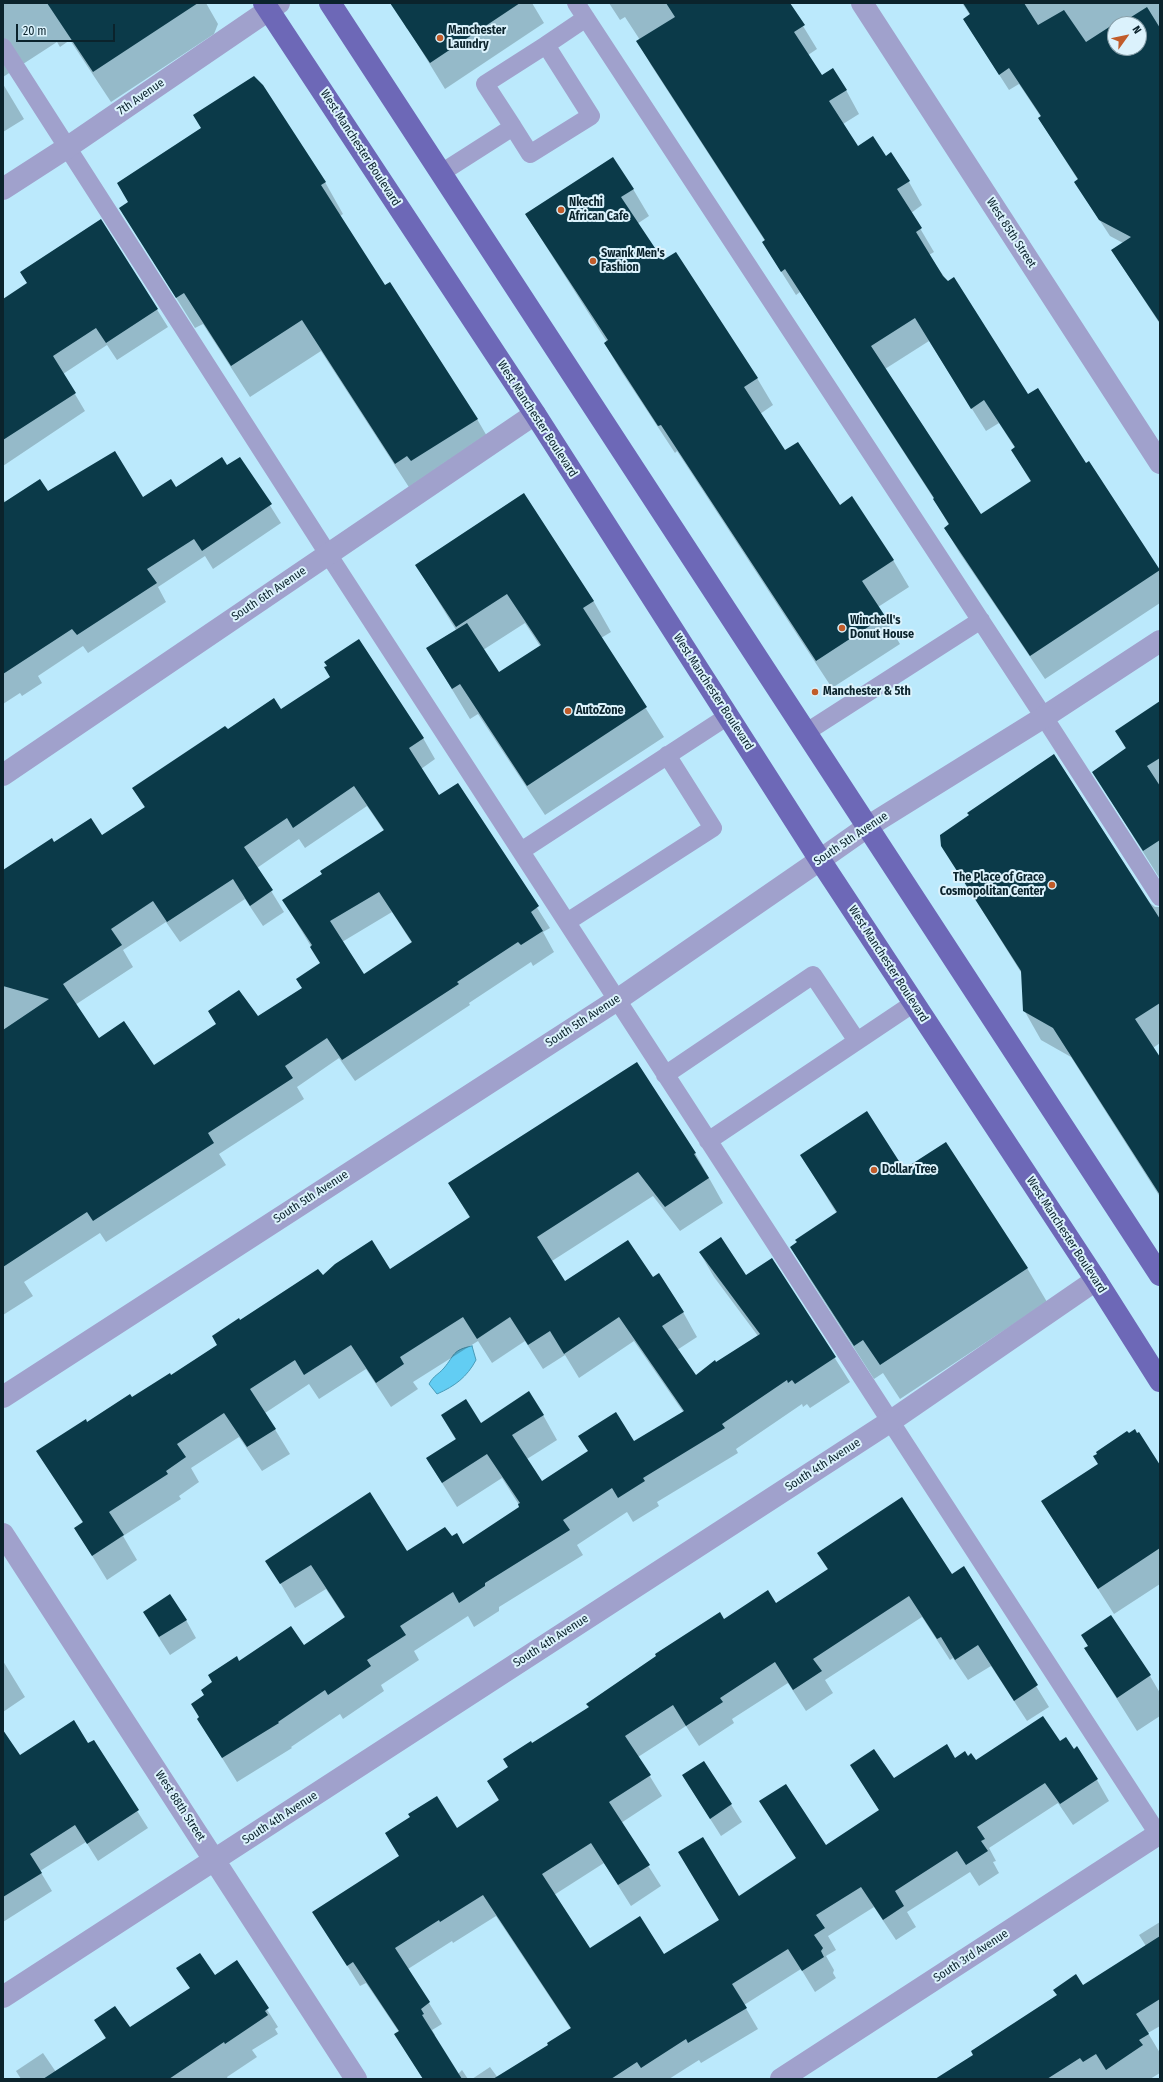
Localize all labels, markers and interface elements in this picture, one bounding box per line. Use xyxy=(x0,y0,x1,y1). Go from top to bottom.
scale bar xyxy=(18,16,117,42)
north arrow xyxy=(1107,16,1147,56)
text: N xyxy=(1129,23,1144,36)
text: 20 m xyxy=(23,24,47,38)
place label: Manchester Laundry xyxy=(448,24,506,52)
marker: Manchester Laundry xyxy=(435,33,445,43)
street label: 7th Avenue xyxy=(115,76,167,118)
street label: West Manchester Boulevard xyxy=(317,87,403,209)
street label: West 85th Street xyxy=(983,195,1039,271)
place label: Nkechi African Cafe xyxy=(569,196,629,224)
marker: Nkechi African Cafe xyxy=(556,205,566,215)
place label: Swank Men's Fashion xyxy=(601,247,665,275)
marker: Swank Men's Fashion xyxy=(588,256,598,266)
street label: West Manchester Boulevard xyxy=(494,358,580,480)
street label: South 6th Avenue xyxy=(229,564,309,624)
place label: Winchell's Donut House xyxy=(850,614,914,642)
marker: Winchell's Donut House xyxy=(837,623,847,633)
street label: West Manchester Boulevard xyxy=(670,631,756,753)
place label: Manchester & 5th xyxy=(823,685,911,699)
marker: Manchester & 5th xyxy=(810,687,820,697)
place label: AutoZone xyxy=(576,704,624,718)
marker: AutoZone xyxy=(563,706,573,716)
street label: South 5th Avenue xyxy=(811,809,891,869)
place label: The Place of Grace Cosmopolitan Center xyxy=(940,871,1044,899)
marker: The Place of Grace Cosmopolitan Center xyxy=(1047,880,1057,890)
street label: West Manchester Boulevard xyxy=(845,903,931,1025)
street label: South 5th Avenue xyxy=(543,991,623,1051)
place label: Dollar Tree xyxy=(882,1163,937,1177)
marker: Dollar Tree xyxy=(869,1165,879,1175)
street label: South 5th Avenue xyxy=(271,1167,351,1227)
street label: West Manchester Boulevard xyxy=(1023,1174,1109,1296)
street label: South 4th Avenue xyxy=(783,1435,863,1495)
street label: South 4th Avenue xyxy=(511,1611,591,1671)
street label: West 88th Street xyxy=(152,1768,208,1844)
street label: South 4th Avenue xyxy=(240,1788,320,1848)
street label: South 3rd Avenue xyxy=(931,1926,1011,1986)

